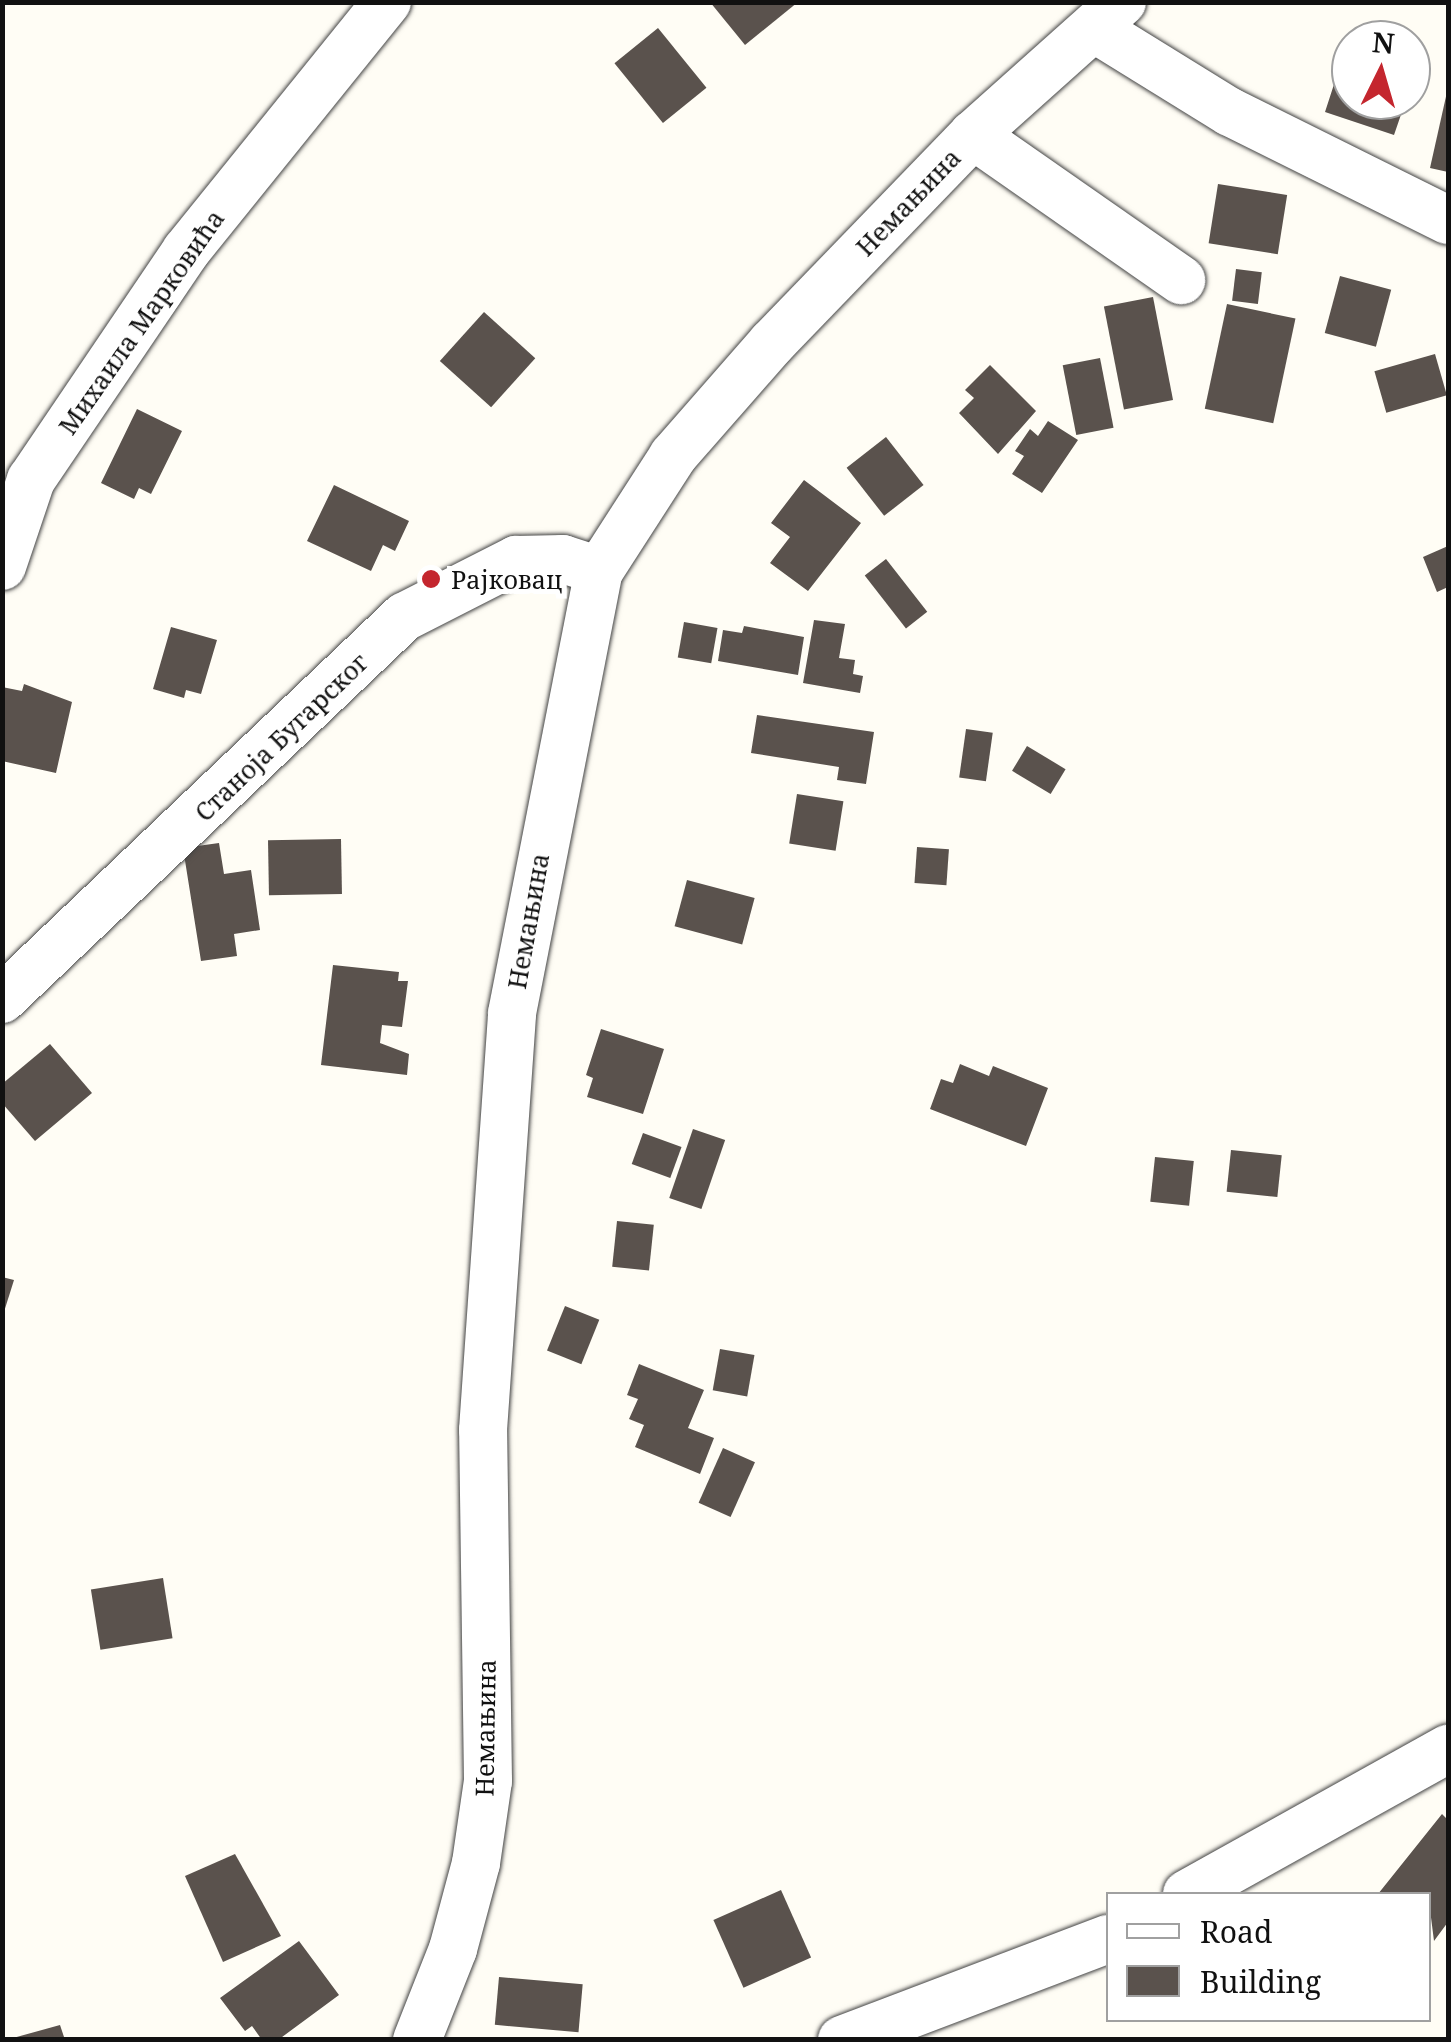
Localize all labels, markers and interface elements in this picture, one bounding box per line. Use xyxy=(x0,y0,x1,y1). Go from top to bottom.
north arrow xyxy=(1331,20,1431,120)
text: N xyxy=(1371,22,1396,62)
street label: Немањина xyxy=(850,142,966,262)
street label: Михаила Марковића xyxy=(52,204,230,440)
place label: Рајковац xyxy=(451,564,562,594)
marker: Рајковац xyxy=(420,568,442,590)
street label: Станоја Бугарског xyxy=(188,647,374,827)
street label: Немањина xyxy=(501,851,555,991)
street label: Немањина xyxy=(469,1659,501,1797)
legend xyxy=(1106,1892,1431,2022)
text: Road xyxy=(1200,1911,1272,1952)
text: Building xyxy=(1200,1961,1321,2002)

